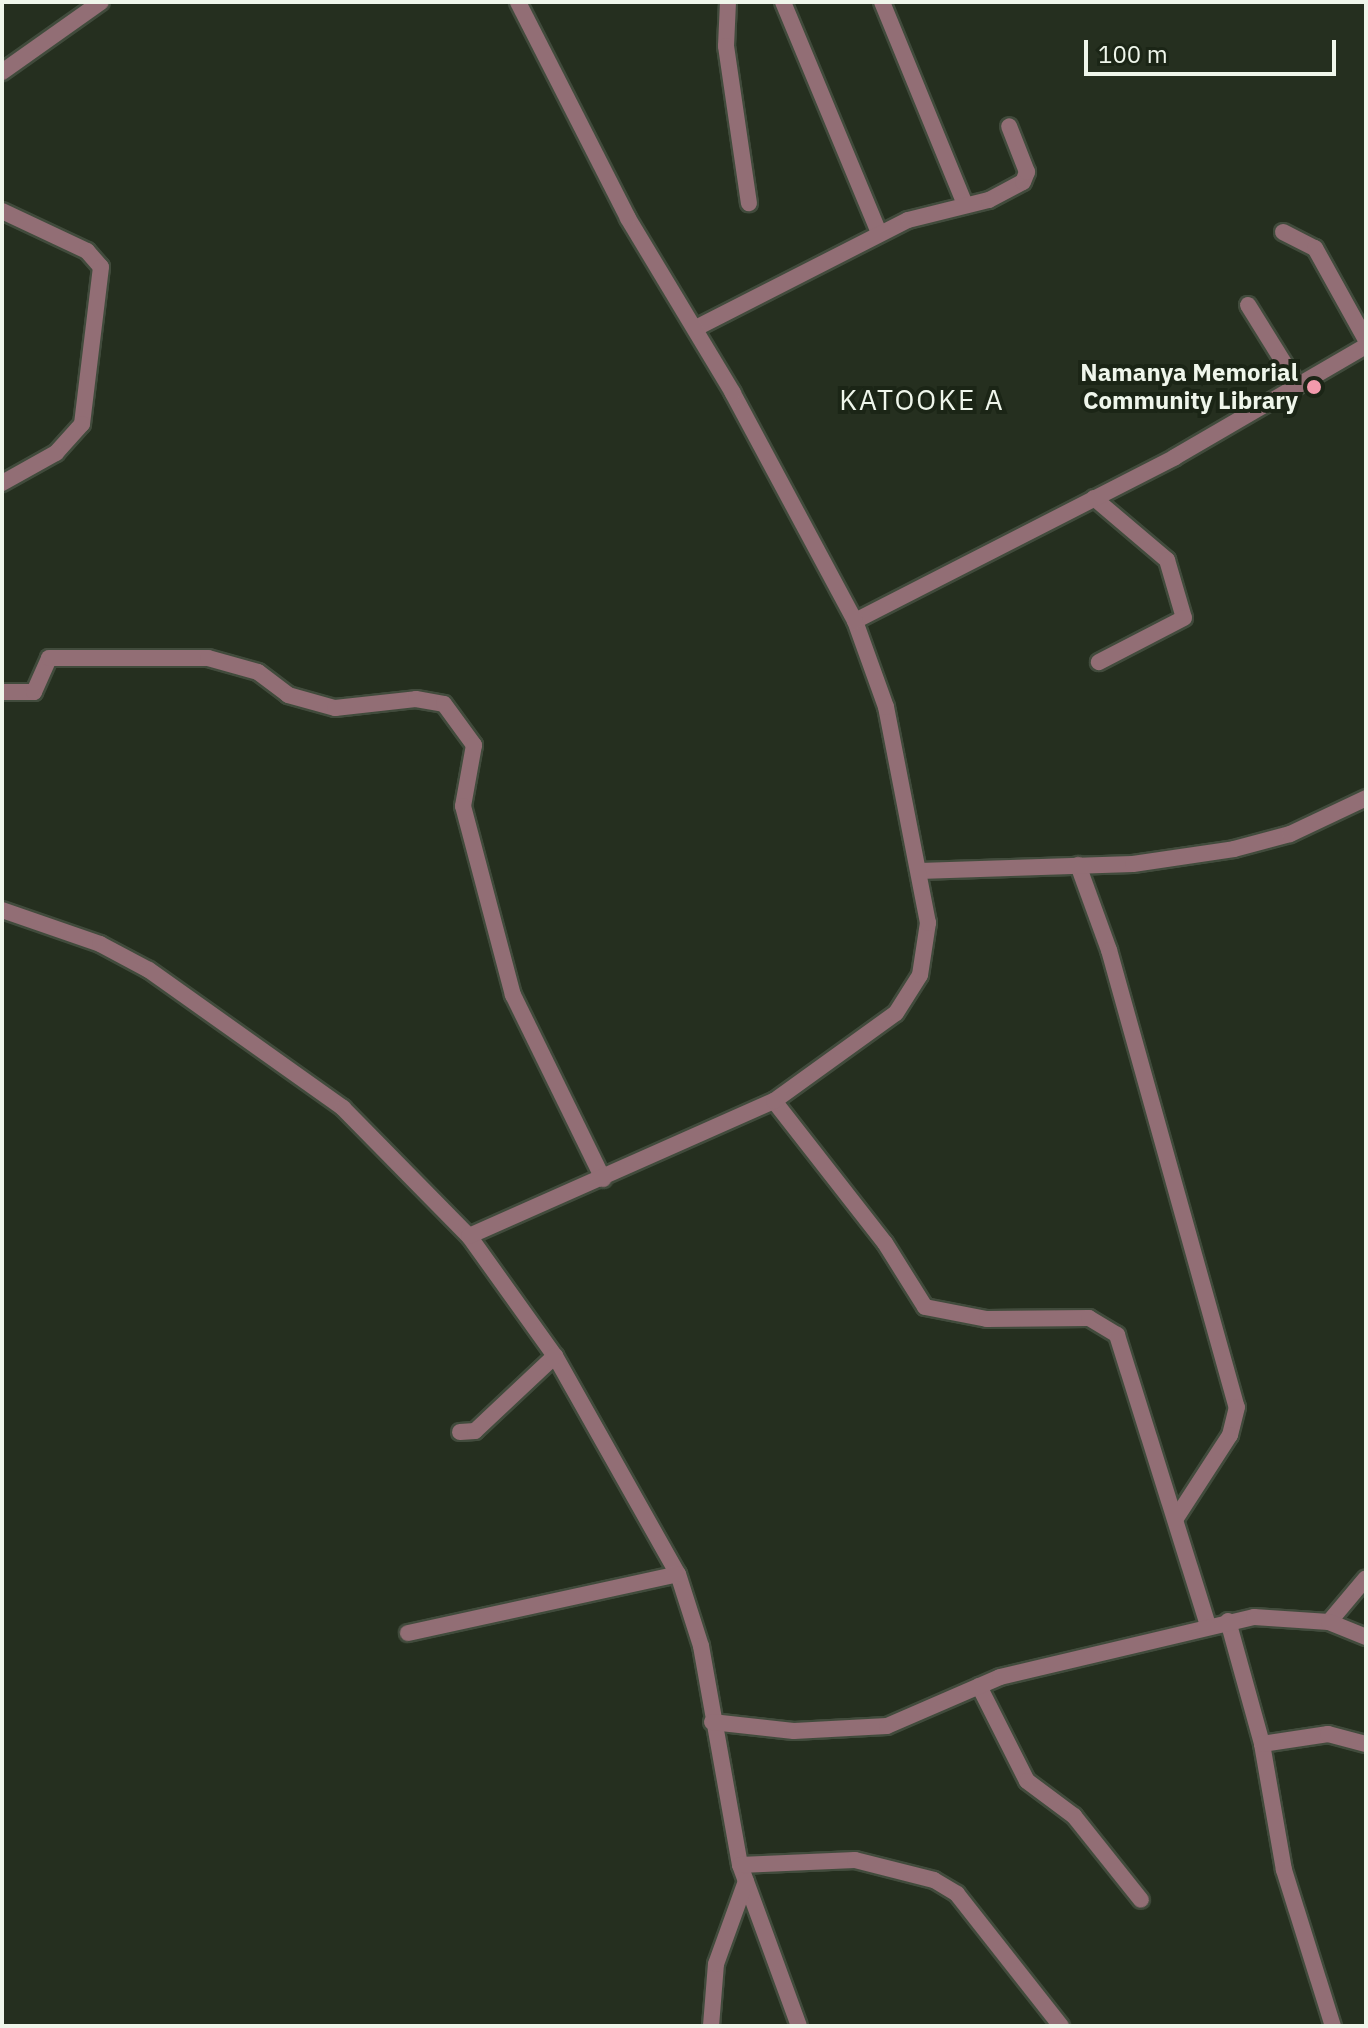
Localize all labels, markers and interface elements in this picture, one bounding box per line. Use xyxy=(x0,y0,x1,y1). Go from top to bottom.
scale bar xyxy=(1088,24,1340,74)
text: 100 m xyxy=(1098,38,1168,70)
place label: Namanya Memorial Community Library xyxy=(1080,359,1298,415)
marker: Namanya Memorial Community Library xyxy=(1305,378,1323,396)
district label: KATOOKE A xyxy=(839,383,1005,417)

